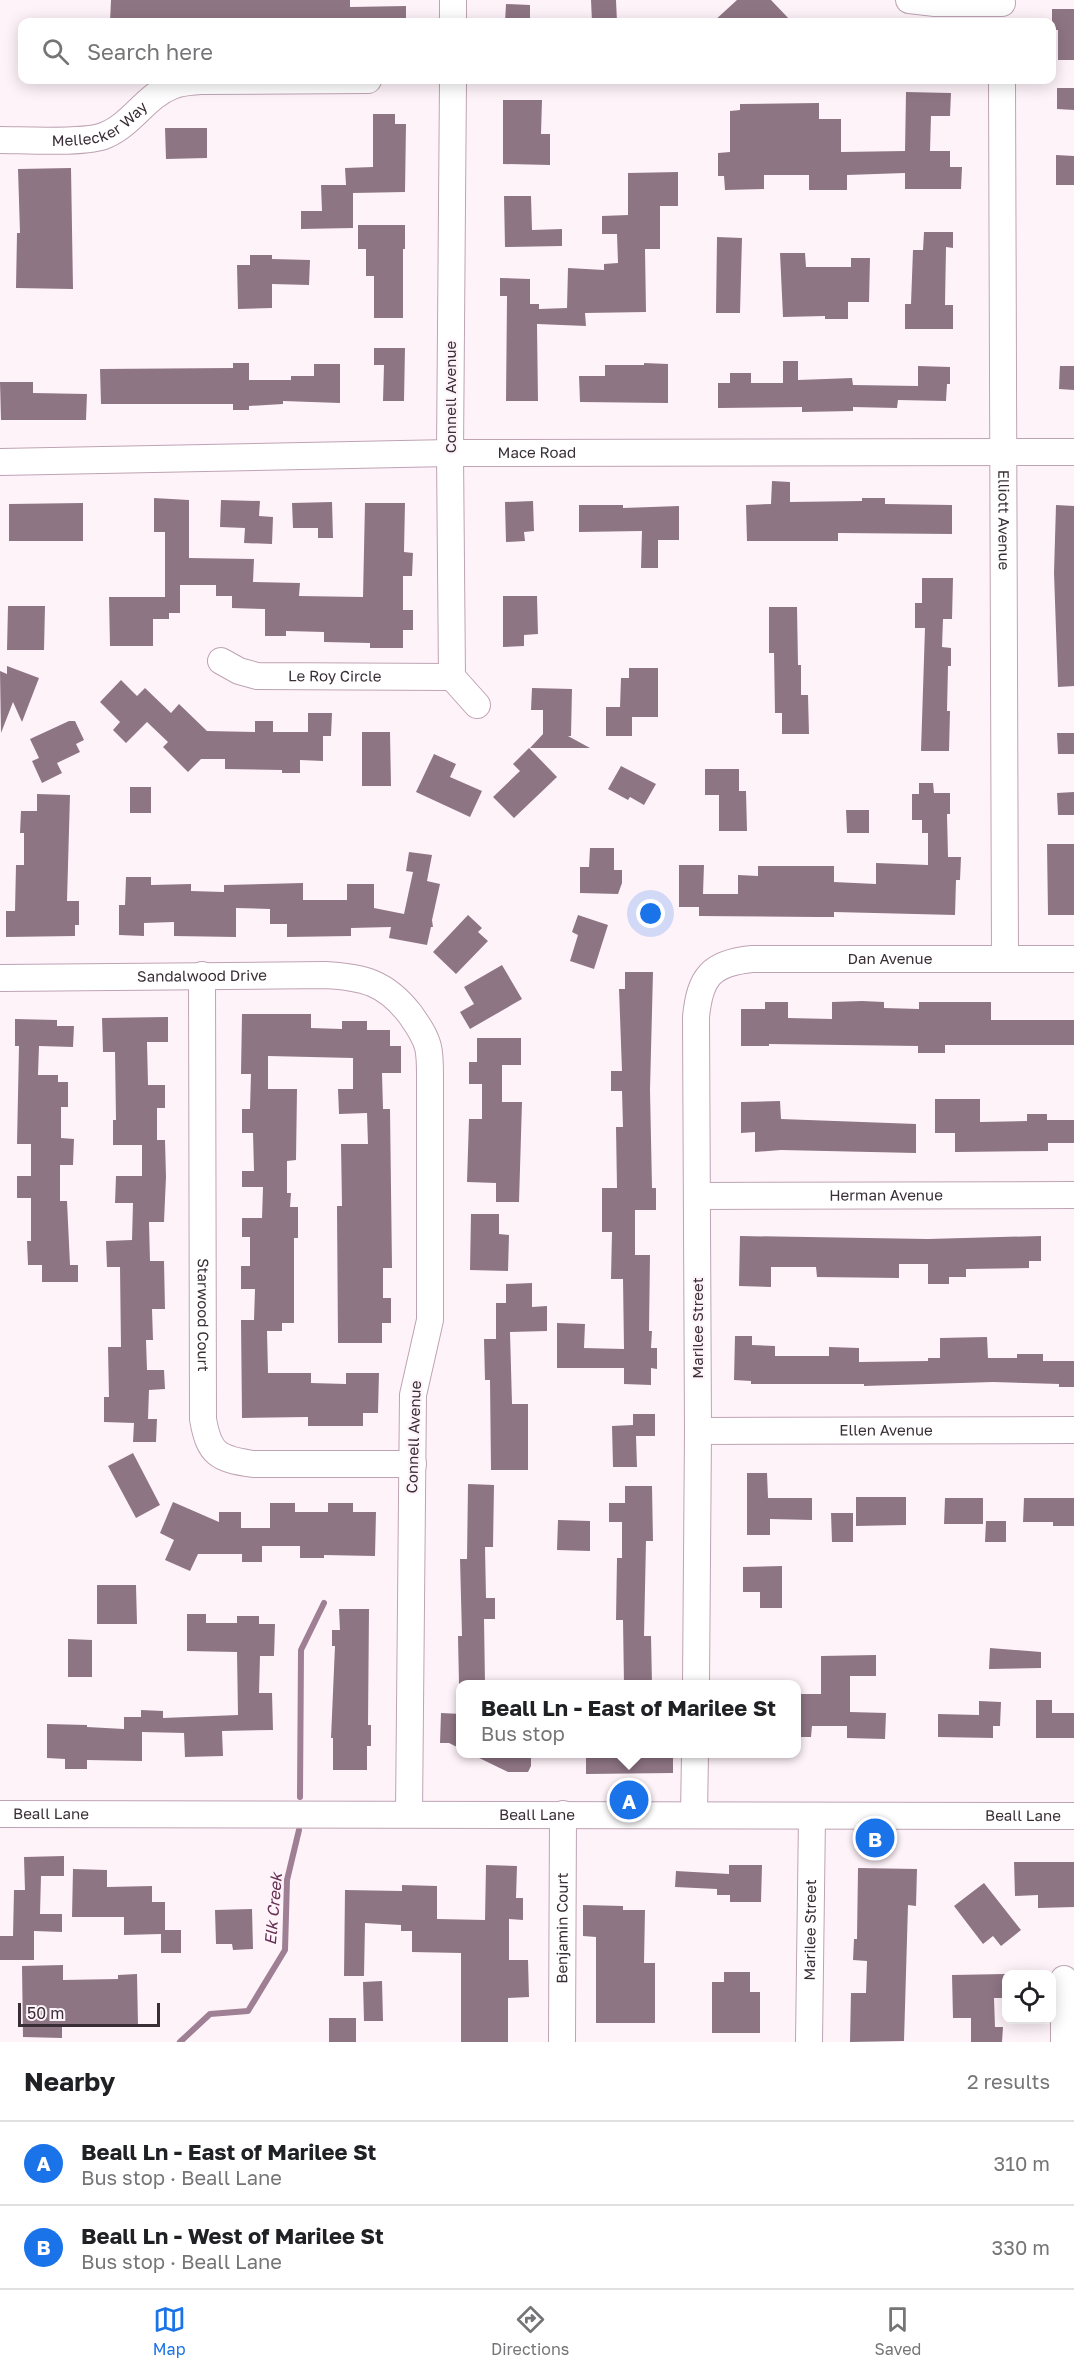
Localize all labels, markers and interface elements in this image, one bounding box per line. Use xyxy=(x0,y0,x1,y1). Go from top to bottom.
search box xyxy=(18,18,1056,84)
icon: search xyxy=(39,35,72,68)
text: Search here xyxy=(87,38,213,65)
street label: Mellecker Way xyxy=(51,97,151,149)
street label: Connell Avenue xyxy=(441,340,459,453)
street label: Mace Road xyxy=(497,443,576,461)
street label: Elliott Avenue xyxy=(995,470,1014,571)
street label: Le Roy Circle xyxy=(288,666,382,685)
your location xyxy=(636,899,665,928)
street label: Dan Avenue xyxy=(847,949,933,967)
street label: Sandalwood Drive xyxy=(137,966,267,985)
street label: Herman Avenue xyxy=(829,1185,943,1204)
street label: Starwood Court xyxy=(195,1258,213,1372)
street label: Marilee Street xyxy=(688,1277,706,1379)
street label: Connell Avenue xyxy=(402,1380,424,1494)
street label: Ellen Avenue xyxy=(839,1420,933,1439)
popup xyxy=(456,1680,801,1758)
text: Beall Ln - East of Marilee St xyxy=(481,1694,776,1721)
text: Bus stop xyxy=(481,1721,565,1745)
pin: A xyxy=(610,1778,648,1822)
street label: Beall Lane xyxy=(13,1804,89,1822)
street label: Beall Lane xyxy=(499,1805,575,1823)
street label: Beall Lane xyxy=(985,1806,1061,1824)
pin: B xyxy=(856,1816,894,1860)
water label: Elk Creek xyxy=(260,1870,286,1946)
street label: Benjamin Court xyxy=(552,1872,571,1984)
street label: Marilee Street xyxy=(800,1879,819,1981)
map controls xyxy=(1002,1970,1056,2024)
button: locate xyxy=(1002,1970,1056,2024)
scale bar xyxy=(18,2000,160,2028)
text: 50 m xyxy=(27,2003,64,2023)
text: Nearby xyxy=(24,2066,115,2097)
text: 2 results xyxy=(967,2069,1050,2093)
text: Beall Ln - East of Marilee St xyxy=(81,2138,376,2165)
text: A xyxy=(36,2151,51,2175)
text: 310 m xyxy=(994,2151,1050,2175)
text: Bus stop · Beall Lane xyxy=(81,2165,282,2189)
text: Beall Ln - West of Marilee St xyxy=(81,2222,384,2249)
text: B xyxy=(36,2235,51,2259)
text: 330 m xyxy=(992,2235,1050,2259)
text: Bus stop · Beall Lane xyxy=(81,2249,282,2273)
tab: Map xyxy=(153,2303,186,2359)
tab: Directions xyxy=(491,2303,569,2359)
tab: Saved xyxy=(875,2303,921,2359)

